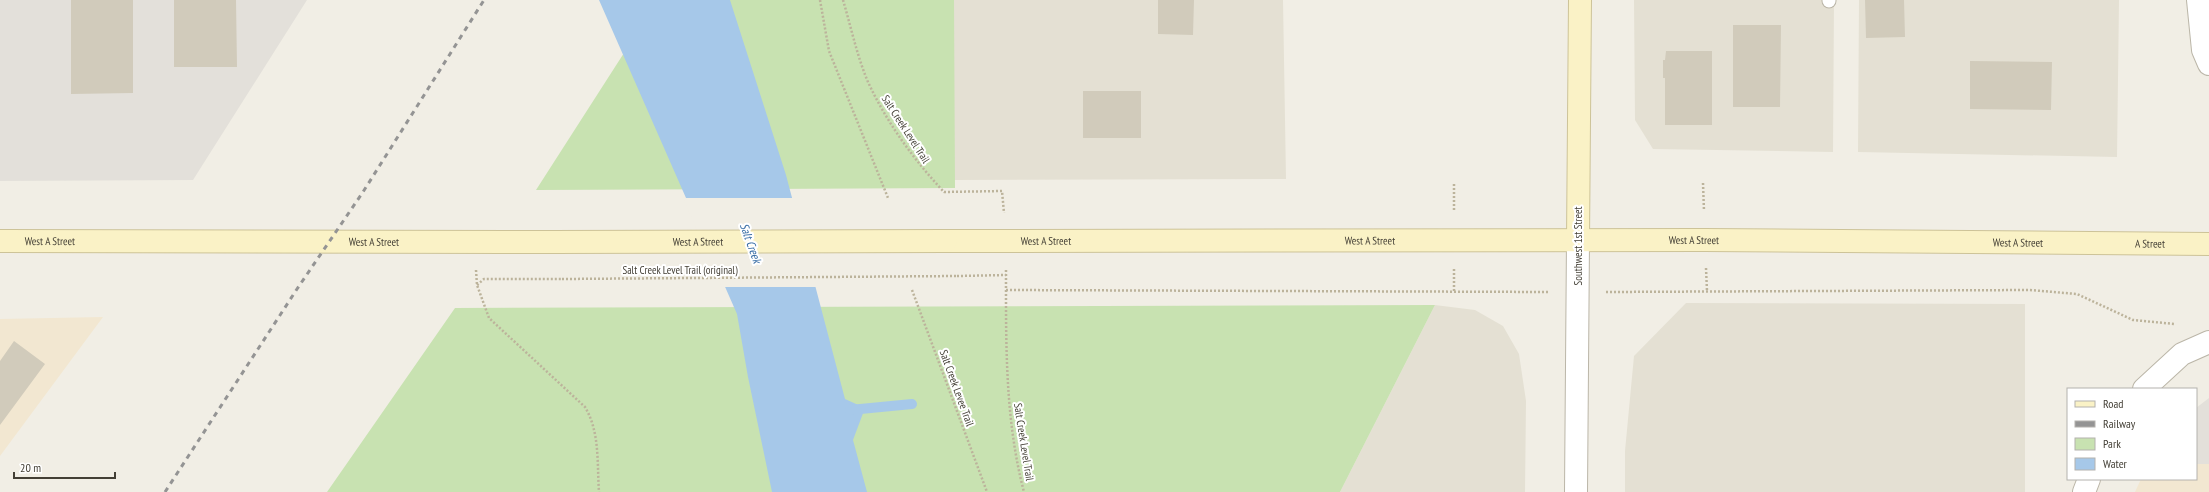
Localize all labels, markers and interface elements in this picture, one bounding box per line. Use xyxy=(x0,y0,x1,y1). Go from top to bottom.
street label: Salt Creek Level Trail xyxy=(879,92,933,166)
street label: Southwest 1st Street xyxy=(1571,207,1585,285)
water label: Salt Creek xyxy=(737,221,766,266)
street label: West A Street xyxy=(1345,233,1395,247)
street label: West A Street xyxy=(1669,233,1719,247)
street label: West A Street xyxy=(25,234,75,248)
street label: West A Street xyxy=(1021,234,1071,248)
street label: West A Street xyxy=(349,235,399,249)
street label: West A Street xyxy=(673,235,723,249)
street label: West A Street xyxy=(1993,235,2043,250)
street label: A Street xyxy=(2135,236,2165,251)
street label: Salt Creek Level Trail (original) xyxy=(622,263,738,277)
street label: Salt Creek Levee Trail xyxy=(937,348,977,429)
legend xyxy=(2067,388,2197,480)
text: Road xyxy=(2103,396,2123,411)
street label: Salt Creek Level Trail xyxy=(1011,402,1037,482)
text: Railway xyxy=(2103,416,2136,431)
text: Park xyxy=(2103,436,2121,451)
scale bar xyxy=(14,454,115,480)
text: Water xyxy=(2103,456,2128,471)
text: 20 m xyxy=(20,460,41,475)

